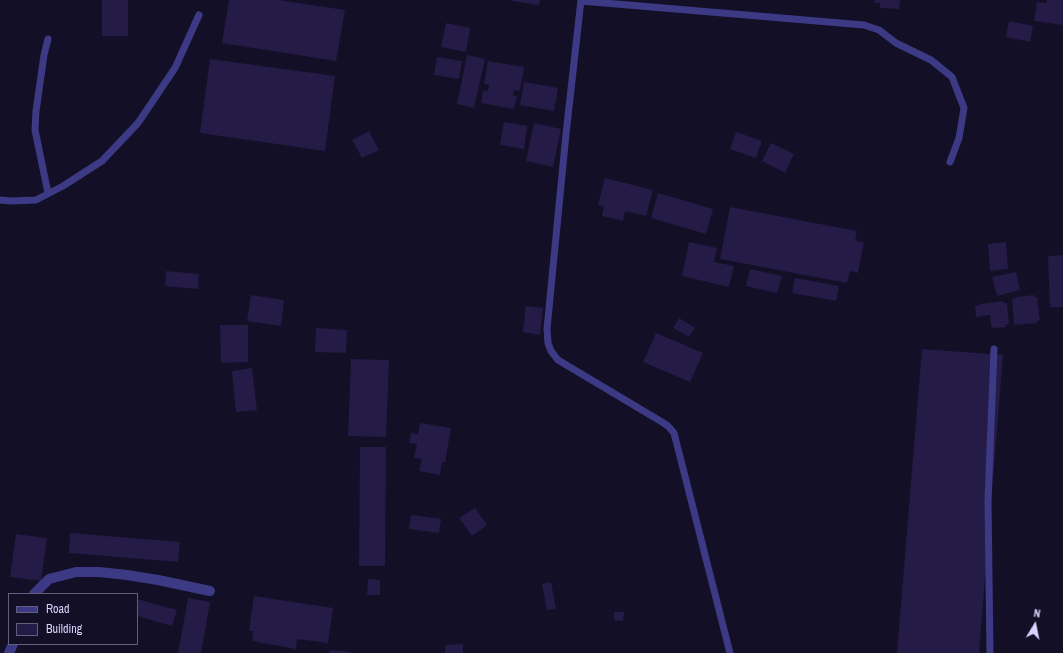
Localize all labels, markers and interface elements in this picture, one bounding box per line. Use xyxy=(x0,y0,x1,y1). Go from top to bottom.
legend xyxy=(8,593,138,645)
text: Road xyxy=(46,601,70,617)
north arrow xyxy=(1015,605,1055,645)
text: N xyxy=(1033,606,1042,621)
text: Building xyxy=(46,621,82,637)

